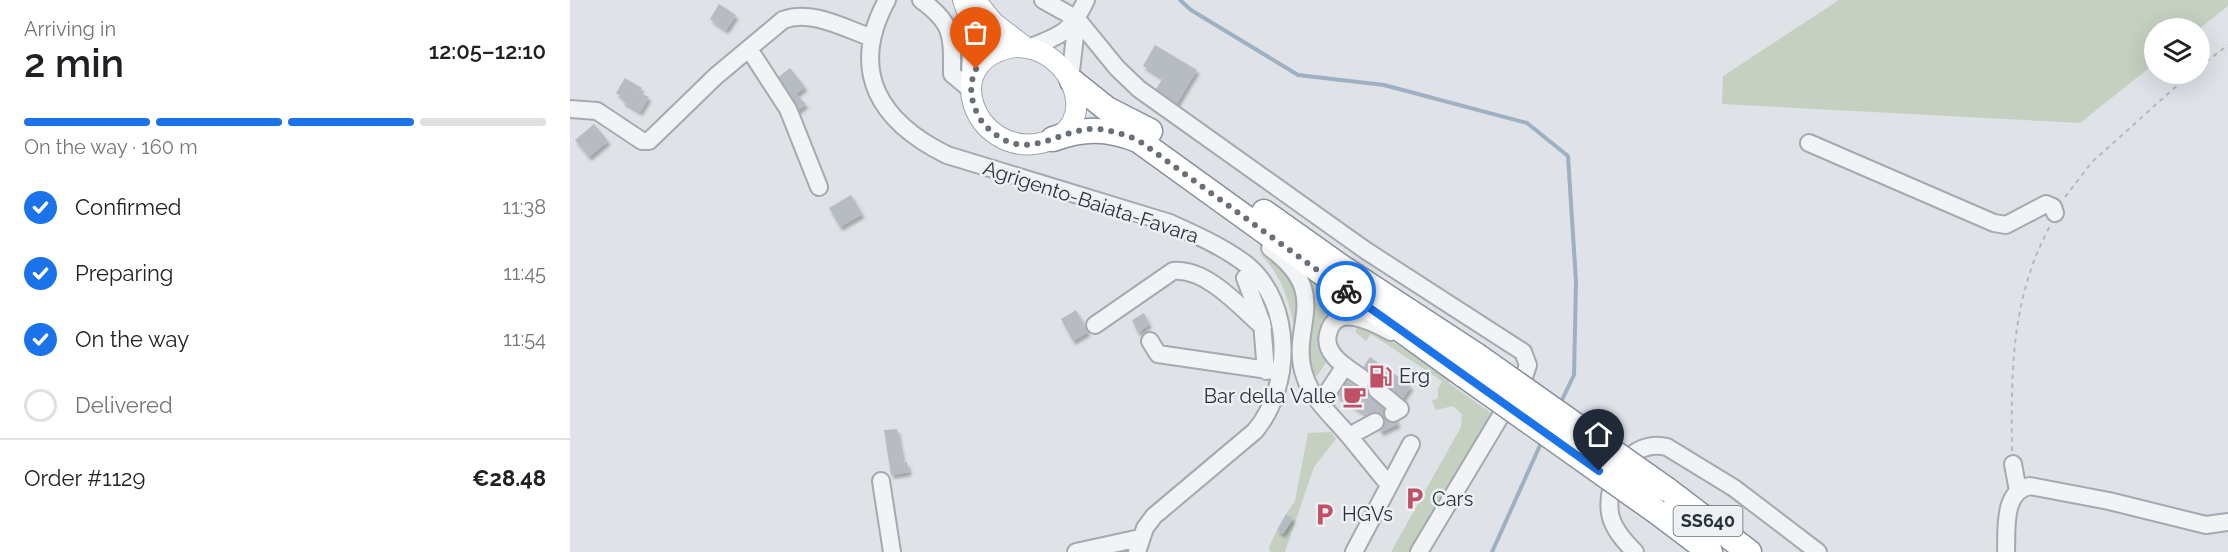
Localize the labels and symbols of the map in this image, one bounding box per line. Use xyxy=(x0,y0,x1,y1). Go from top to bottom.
pin xyxy=(950,7,1001,69)
street label: Agrigento-Baiata-Favara xyxy=(980,156,1202,248)
courier xyxy=(1316,261,1376,321)
fuel station icon: Erg xyxy=(1368,363,1394,389)
place label: Erg xyxy=(1399,364,1430,388)
cafe icon: Bar della Valle xyxy=(1341,383,1367,409)
place label: Bar della Valle xyxy=(1204,384,1336,408)
pin xyxy=(1573,409,1624,471)
parking icon: Cars xyxy=(1401,486,1427,512)
place label: Cars xyxy=(1432,487,1473,511)
parking icon: HGVs xyxy=(1311,501,1337,527)
place label: HGVs xyxy=(1342,502,1393,526)
road number: SS640 xyxy=(1674,506,1742,536)

